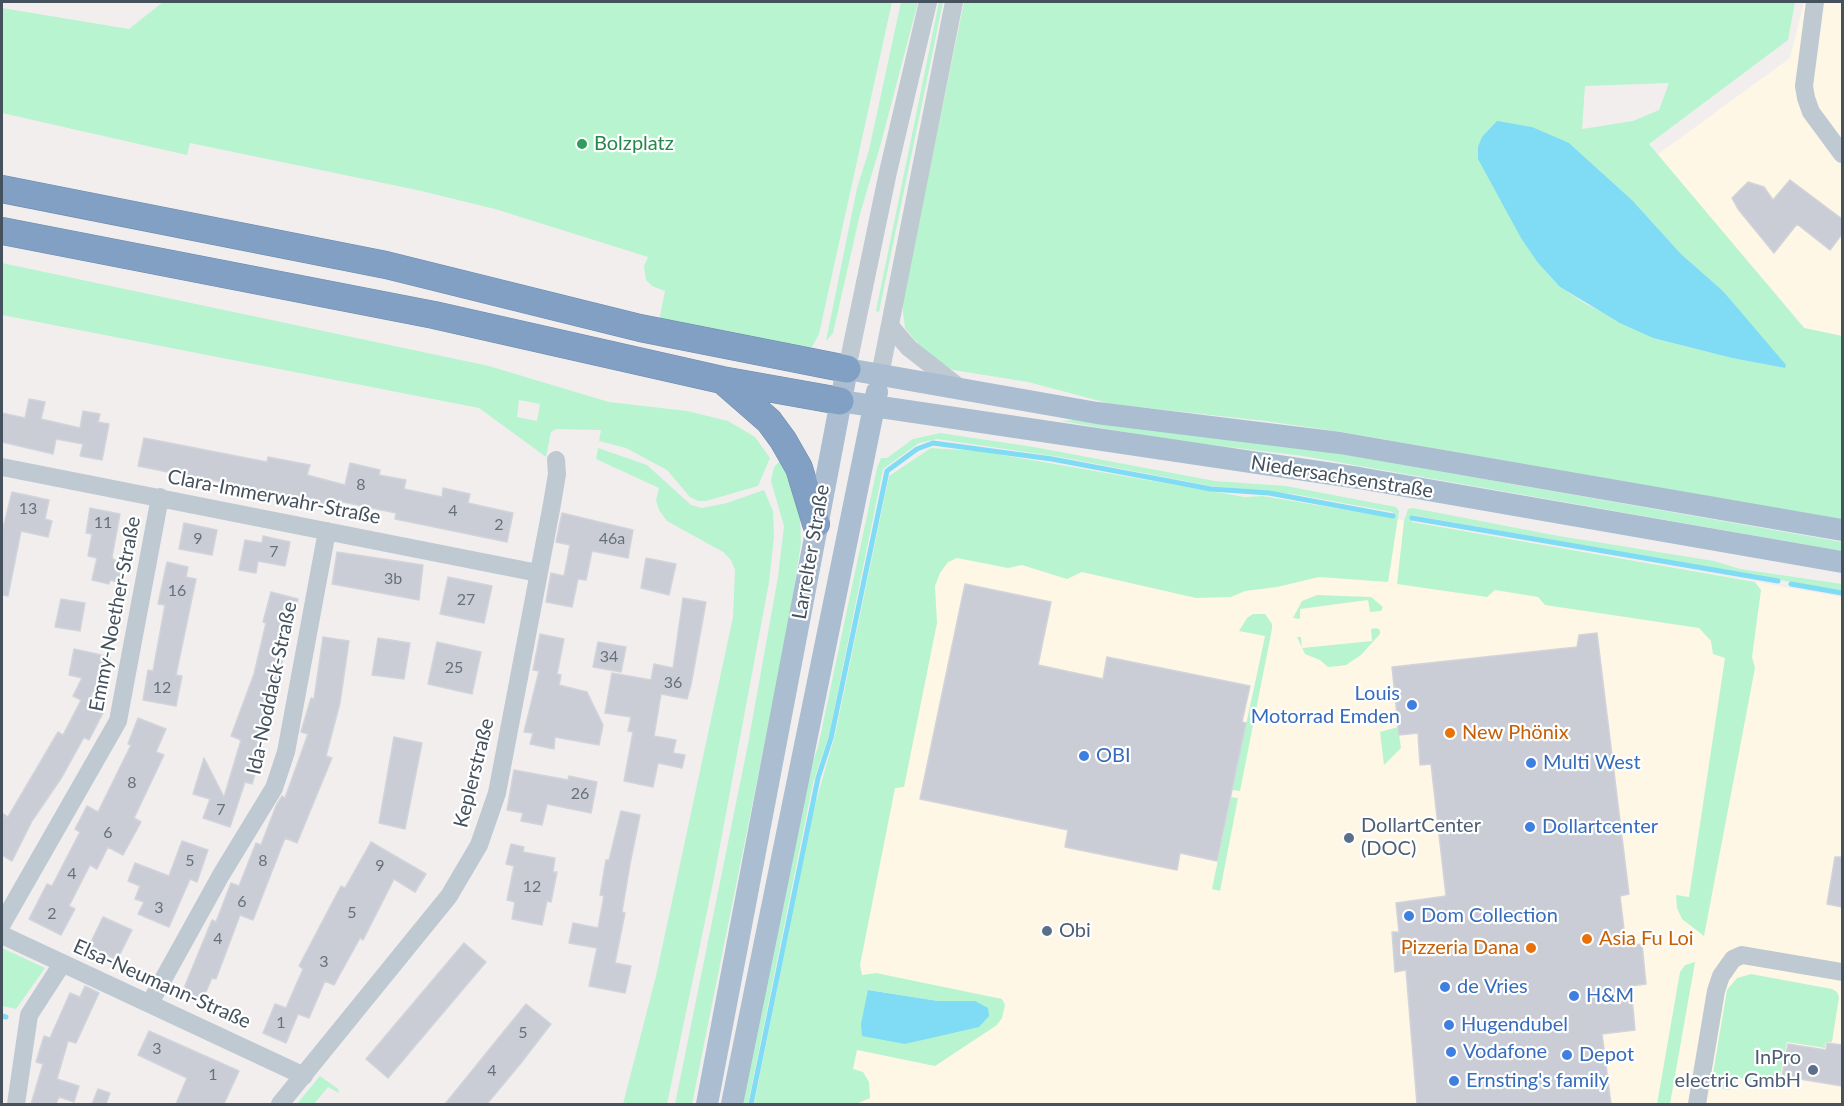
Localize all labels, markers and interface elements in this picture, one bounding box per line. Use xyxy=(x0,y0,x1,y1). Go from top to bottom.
place label: Bolzplatz xyxy=(594,132,674,156)
marker: Bolzplatz xyxy=(575,137,589,151)
street label: Niedersachsenstraße xyxy=(1249,451,1435,503)
street label: Clara-Immerwahr-Straße xyxy=(165,465,383,529)
house number: 8 xyxy=(356,475,366,495)
street label: Larrelter Straße xyxy=(787,483,835,621)
house number: 13 xyxy=(19,499,37,519)
house number: 4 xyxy=(448,501,458,521)
house number: 11 xyxy=(94,513,112,533)
street label: Emmy-Noether-Straße xyxy=(84,514,146,714)
house number: 2 xyxy=(494,515,504,535)
house number: 9 xyxy=(193,529,203,549)
house number: 46a xyxy=(599,529,625,549)
house number: 7 xyxy=(269,542,279,562)
house number: 3b xyxy=(384,569,402,589)
house number: 16 xyxy=(168,581,186,601)
house number: 27 xyxy=(457,590,475,610)
street label: Ida-Noddack-Straße xyxy=(242,599,302,777)
house number: 34 xyxy=(600,647,618,667)
house number: 25 xyxy=(445,658,463,678)
house number: 36 xyxy=(664,673,682,693)
house number: 12 xyxy=(153,678,171,698)
place label: Louis Motorrad Emden xyxy=(1251,682,1400,729)
marker: Louis Motorrad Emden xyxy=(1405,698,1419,712)
street label: Keplerstraße xyxy=(449,716,499,830)
place label: New Phönix xyxy=(1462,721,1569,745)
marker: New Phönix xyxy=(1443,726,1457,740)
place label: OBI xyxy=(1096,744,1131,768)
marker: OBI xyxy=(1077,749,1091,763)
place label: Multi West xyxy=(1543,751,1641,775)
marker: Multi West xyxy=(1524,756,1538,770)
house number: 8 xyxy=(127,773,137,793)
house number: 26 xyxy=(571,784,589,804)
house number: 7 xyxy=(216,800,226,820)
place label: DollartCenter (DOC) xyxy=(1361,814,1481,861)
place label: Dollartcenter xyxy=(1542,815,1658,839)
marker: Dollartcenter xyxy=(1523,820,1537,834)
house number: 6 xyxy=(103,823,113,843)
marker: DollartCenter (DOC) xyxy=(1342,831,1356,845)
house number: 5 xyxy=(185,851,195,871)
house number: 8 xyxy=(258,851,268,871)
house number: 9 xyxy=(375,856,385,876)
house number: 4 xyxy=(67,864,77,884)
house number: 12 xyxy=(523,877,541,897)
house number: 6 xyxy=(237,892,247,912)
house number: 3 xyxy=(154,898,164,918)
house number: 5 xyxy=(347,903,357,923)
house number: 2 xyxy=(47,904,57,924)
place label: Dom Collection xyxy=(1421,904,1558,928)
marker: Dom Collection xyxy=(1402,909,1416,923)
place label: Obi xyxy=(1059,919,1091,943)
marker: Obi xyxy=(1040,924,1054,938)
place label: Asia Fu Loi xyxy=(1599,927,1694,951)
house number: 4 xyxy=(213,929,223,949)
marker: Asia Fu Loi xyxy=(1580,932,1594,946)
street label: Elsa-Neumann-Straße xyxy=(70,934,254,1034)
place label: Pizzeria Dana xyxy=(1401,936,1519,960)
marker: Pizzeria Dana xyxy=(1524,941,1538,955)
house number: 3 xyxy=(319,952,329,972)
place label: de Vries xyxy=(1457,975,1528,999)
marker: de Vries xyxy=(1438,980,1452,994)
place label: H&M xyxy=(1586,984,1634,1008)
marker: H&M xyxy=(1567,989,1581,1003)
house number: 1 xyxy=(276,1013,286,1033)
place label: Hugendubel xyxy=(1461,1013,1568,1037)
marker: Hugendubel xyxy=(1442,1018,1456,1032)
house number: 5 xyxy=(518,1023,528,1043)
house number: 3 xyxy=(152,1039,162,1059)
place label: Vodafone xyxy=(1463,1040,1547,1064)
place label: Depot xyxy=(1579,1043,1634,1067)
marker: Vodafone xyxy=(1444,1045,1458,1059)
place label: InPro electric GmbH xyxy=(1675,1046,1801,1093)
marker: Depot xyxy=(1560,1048,1574,1062)
house number: 4 xyxy=(487,1061,497,1081)
marker: InPro electric GmbH xyxy=(1806,1063,1820,1077)
house number: 1 xyxy=(208,1065,218,1085)
place label: Ernsting's family xyxy=(1466,1069,1609,1093)
marker: Ernsting's family xyxy=(1447,1074,1461,1088)

